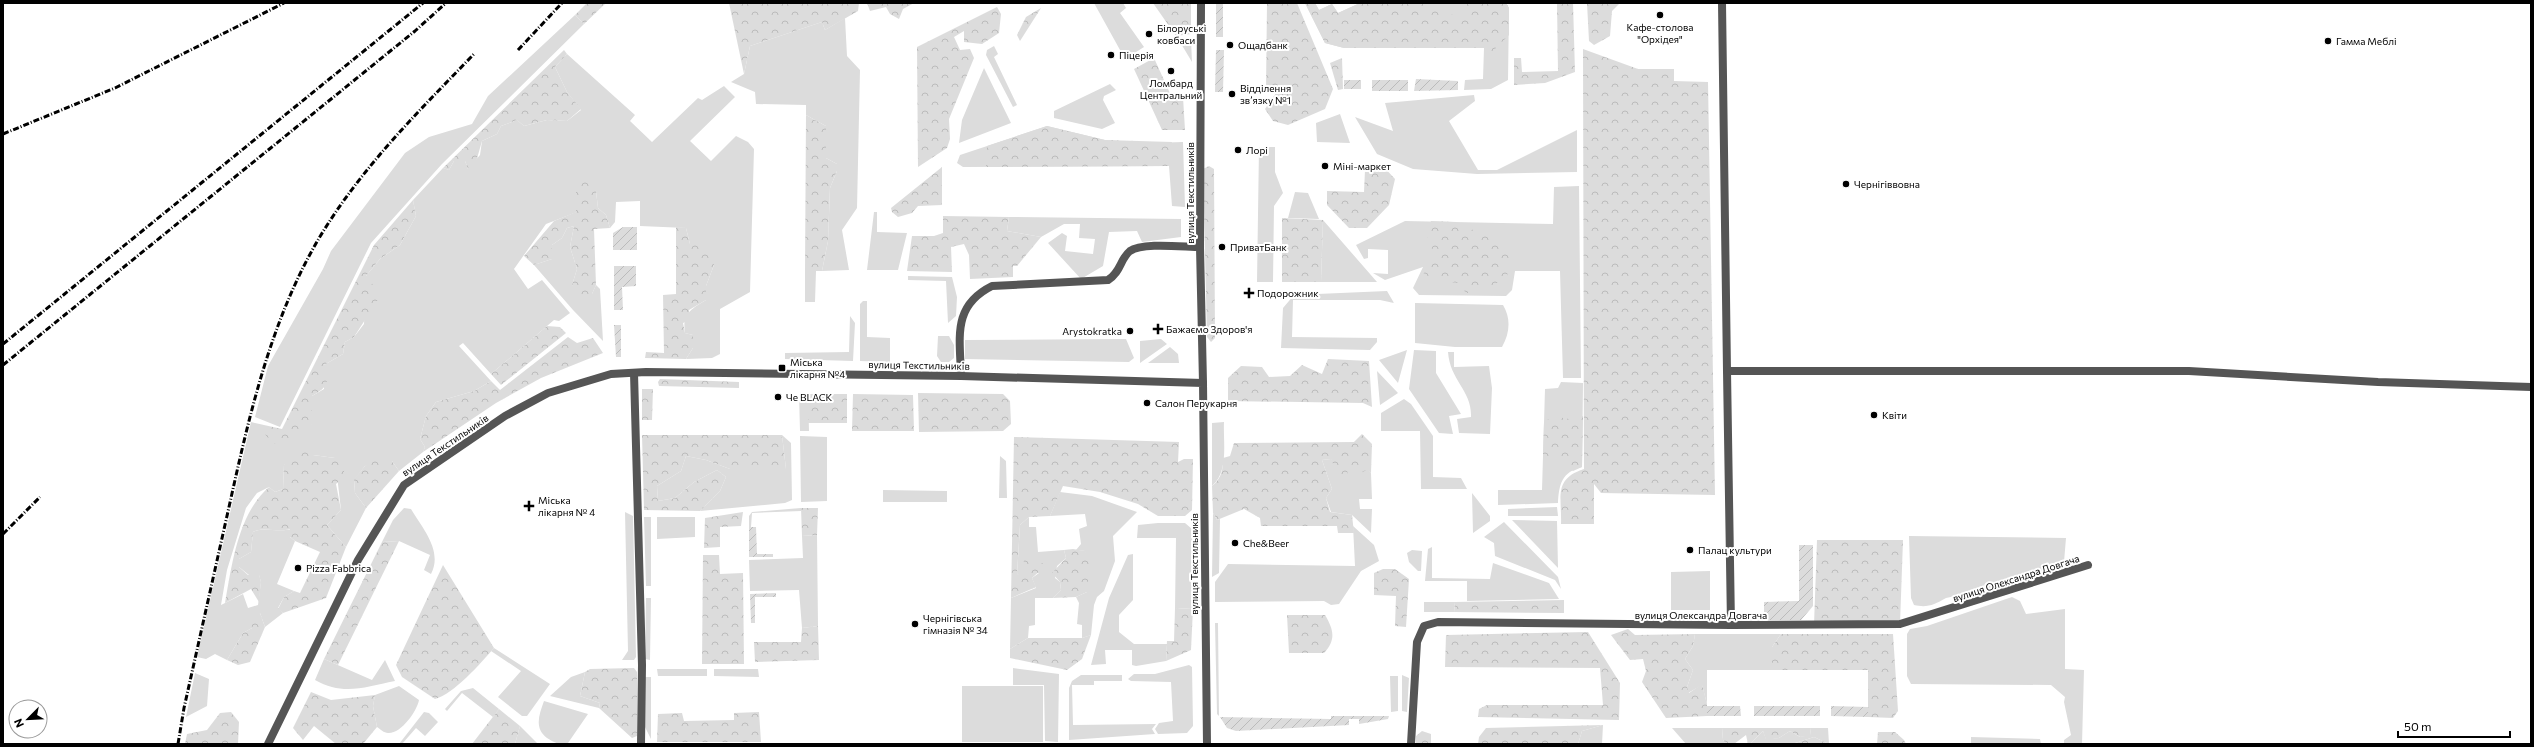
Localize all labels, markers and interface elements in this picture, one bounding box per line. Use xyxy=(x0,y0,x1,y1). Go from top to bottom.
marker: Кафе-столова "Орхідея" xyxy=(1655,10,1665,20)
place label: Кафе-столова "Орхідея" xyxy=(1626,21,1694,45)
place label: Білоруські ковбаси xyxy=(1157,22,1206,46)
marker: Білоруські ковбаси xyxy=(1144,29,1154,39)
place label: Гамма Меблі xyxy=(2336,35,2396,47)
marker: Гамма Меблі xyxy=(2323,36,2333,46)
place label: Ощадбанк xyxy=(1238,39,1289,51)
marker: Ощадбанк xyxy=(1225,40,1235,50)
place label: Піцерія xyxy=(1119,49,1154,61)
marker: Піцерія xyxy=(1106,50,1116,60)
marker: Ломбард Центральний xyxy=(1166,66,1176,76)
place label: Ломбард Центральний xyxy=(1140,77,1202,101)
place label: Відділення зв’язку №1 xyxy=(1240,82,1291,106)
marker: Відділення зв’язку №1 xyxy=(1227,89,1237,99)
street label: вулиця Текстильників xyxy=(1184,142,1196,244)
place label: Лорі xyxy=(1246,144,1268,156)
marker: Лорі xyxy=(1233,145,1243,155)
place label: Міні-маркет xyxy=(1333,160,1391,172)
marker: Міні-маркет xyxy=(1320,161,1330,171)
place label: Чернігіввовна xyxy=(1854,178,1920,190)
marker: Чернігіввовна xyxy=(1841,179,1851,189)
place label: ПриватБанк xyxy=(1230,241,1287,253)
marker: ПриватБанк xyxy=(1217,242,1227,252)
place label: Подорожник xyxy=(1257,287,1319,299)
marker: Подорожник xyxy=(1244,288,1254,298)
place label: Бажаємо Здоров'я xyxy=(1166,323,1253,335)
marker: Бажаємо Здоров'я xyxy=(1153,324,1163,334)
place label: Arystokratka xyxy=(1062,325,1122,337)
marker: Arystokratka xyxy=(1125,326,1135,336)
place label: Міська лікарня №4 xyxy=(790,356,845,380)
street label: вулиця Текстильників xyxy=(868,358,970,372)
marker: Міська лікарня №4 xyxy=(777,363,787,373)
place label: Че BLACK xyxy=(786,391,833,403)
marker: Че BLACK xyxy=(773,392,783,402)
place label: Салон Перукарня xyxy=(1155,397,1237,409)
marker: Салон Перукарня xyxy=(1142,398,1152,408)
place label: Квіти xyxy=(1882,409,1907,421)
marker: Квіти xyxy=(1869,410,1879,420)
street label: вулиця Текстильників xyxy=(400,412,490,478)
place label: Міська лікарня № 4 xyxy=(538,494,595,518)
marker: Міська лікарня № 4 xyxy=(523,500,535,512)
street label: вулиця Текстильників xyxy=(1188,513,1200,615)
place label: Che&Beer xyxy=(1243,537,1289,549)
marker: Che&Beer xyxy=(1230,538,1240,548)
place label: Палац культури xyxy=(1698,544,1772,556)
marker: Палац культури xyxy=(1685,545,1695,555)
street label: вулиця Олександра Довгача xyxy=(1951,552,2081,604)
place label: Pizza Fabbrica xyxy=(306,562,371,574)
marker: Pizza Fabbrica xyxy=(293,563,303,573)
street label: вулиця Олександра Довгача xyxy=(1635,609,1767,621)
place label: Чернігівська гімназія № 34 xyxy=(923,612,988,636)
marker: Чернігівська гімназія № 34 xyxy=(910,619,920,629)
north arrow xyxy=(8,699,48,739)
scale bar xyxy=(2398,713,2510,739)
text: N xyxy=(11,717,26,730)
text: 50 m xyxy=(2404,719,2432,733)

